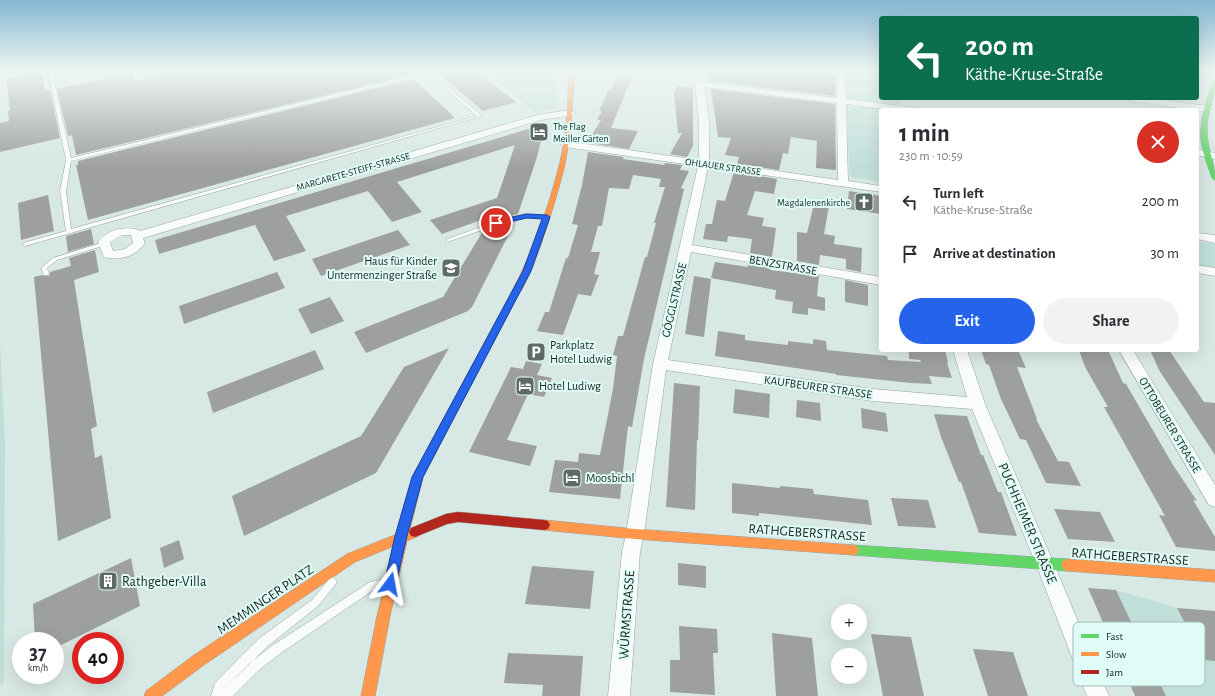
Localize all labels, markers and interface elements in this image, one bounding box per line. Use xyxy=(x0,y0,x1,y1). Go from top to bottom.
icon: left xyxy=(899,32,951,84)
text: 200 m xyxy=(965,33,1034,61)
text: Käthe-Kruse-Straße xyxy=(965,66,1103,84)
hotel icon: The Flag Meiller Gärten xyxy=(528,121,550,143)
button: close xyxy=(1137,121,1179,163)
place label: The Flag Meiller Gärten xyxy=(553,122,609,144)
text: 1 min xyxy=(899,122,950,146)
text: 230 m · 10:59 xyxy=(899,150,963,163)
street label: MARGARETE-STEIFF-STRASSE xyxy=(295,151,411,193)
street label: OHLAUER STRASSE xyxy=(684,157,762,177)
text: Turn left xyxy=(933,186,984,201)
church icon: Magdalenenkirche xyxy=(853,191,875,213)
icon: left xyxy=(899,191,921,213)
text: 200 m xyxy=(1142,194,1179,209)
place label: Magdalenenkirche xyxy=(777,198,850,208)
text: Käthe-Kruse-Straße xyxy=(933,204,1033,217)
pin xyxy=(479,206,513,240)
icon: arrive xyxy=(485,212,507,234)
icon: arrive xyxy=(899,243,921,265)
text: Arrive at destination xyxy=(933,246,1056,261)
text: 30 m xyxy=(1150,246,1179,261)
street label: BENZSTRASSE xyxy=(748,253,818,277)
place label: Haus für Kinder Untermenzinger Straße xyxy=(327,255,437,281)
school or university icon: Haus für Kinder Untermenzinger Straße xyxy=(440,257,462,279)
street label: GÖGGLSTRASSE xyxy=(659,261,688,339)
button: Exit xyxy=(899,298,1035,344)
button: Share xyxy=(1043,298,1179,344)
place label: Parkplatz Hotel Ludwig xyxy=(550,339,612,365)
parking icon: Parkplatz Hotel Ludwig xyxy=(525,341,547,363)
street label: KAUFBEURER STRASSE xyxy=(763,373,873,401)
hotel icon: Hotel Ludiwg xyxy=(514,375,536,397)
street label: OTTOBEURER STRASSE xyxy=(1137,375,1203,475)
place label: Hotel Ludiwg xyxy=(539,380,601,392)
street label: PUCHHEIMER STRASSE xyxy=(995,461,1059,586)
hotel icon: Moosbichl xyxy=(561,467,583,489)
place label: Moosbichl xyxy=(586,472,634,484)
street label: RATHGEBERSTRASSE xyxy=(748,522,866,544)
street label: RATHGEBERSTRASSE xyxy=(1071,546,1189,568)
street label: MEMMINGER PLATZ xyxy=(215,562,316,637)
position arrow xyxy=(369,563,411,605)
building icon: Rathgeber-Villa xyxy=(97,570,119,592)
street label: WÜRMSTRASSE xyxy=(614,570,637,660)
place label: Rathgeber-Villa xyxy=(122,575,207,589)
map controls xyxy=(831,604,867,684)
button: + xyxy=(831,604,867,640)
legend xyxy=(1073,622,1205,686)
text: Fast xyxy=(1106,631,1124,642)
speed limit sign: 40 xyxy=(72,632,124,684)
text: 37 xyxy=(29,643,47,663)
button: − xyxy=(831,648,867,684)
text: Slow xyxy=(1106,649,1127,660)
text: km/h xyxy=(28,663,48,673)
text: Jam xyxy=(1106,667,1123,678)

